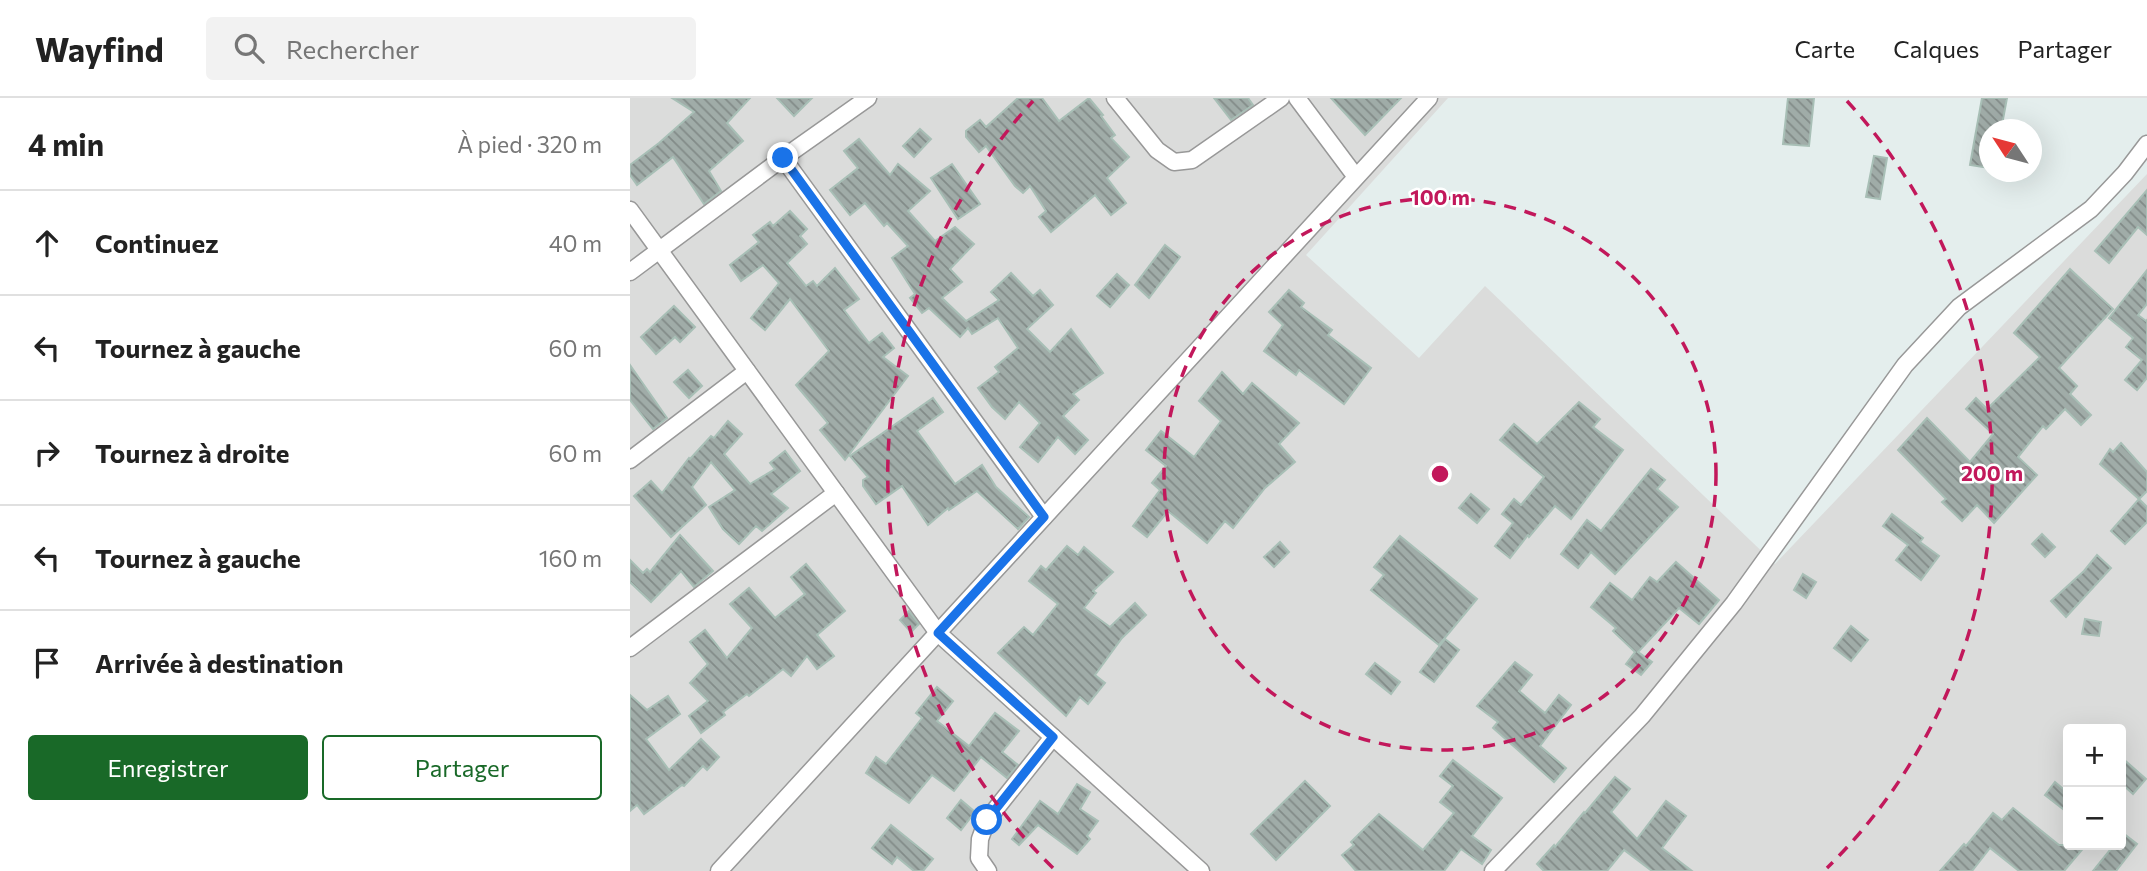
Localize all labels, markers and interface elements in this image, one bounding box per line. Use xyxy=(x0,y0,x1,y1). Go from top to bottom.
search box xyxy=(206,17,696,80)
text: Wayfind xyxy=(35,28,164,69)
icon: search xyxy=(230,29,268,67)
text: Rechercher xyxy=(286,33,419,64)
text: Carte xyxy=(1794,34,1855,63)
text: Calques xyxy=(1893,34,1979,63)
text: Partager xyxy=(2017,34,2112,63)
north arrow xyxy=(1979,119,2042,182)
text: 4 min xyxy=(28,125,104,162)
text: À pied · 320 m xyxy=(457,130,602,158)
route end xyxy=(767,142,798,173)
text: 100 m xyxy=(1410,184,1470,209)
icon: ahead xyxy=(28,224,66,262)
text: Continuez xyxy=(95,227,219,258)
text: 40 m xyxy=(549,229,602,257)
icon: left xyxy=(28,329,66,367)
text: Tournez à gauche xyxy=(95,332,301,363)
text: 60 m xyxy=(549,334,602,362)
icon: right xyxy=(28,434,66,472)
text: Tournez à droite xyxy=(95,437,290,468)
text: 60 m xyxy=(549,439,602,467)
text: 200 m xyxy=(1961,460,2023,485)
centre of rings xyxy=(1428,462,1452,486)
icon: left xyxy=(28,539,66,577)
text: Tournez à gauche xyxy=(95,542,301,573)
text: 160 m xyxy=(539,544,602,572)
icon: arrive xyxy=(28,644,66,682)
text: Arrivée à destination xyxy=(95,647,343,678)
map controls xyxy=(2063,724,2126,850)
button: + xyxy=(2063,724,2126,787)
button: Enregistrer xyxy=(28,735,308,800)
button: Partager xyxy=(322,735,602,800)
button: − xyxy=(2063,787,2126,850)
route start xyxy=(971,804,1002,835)

